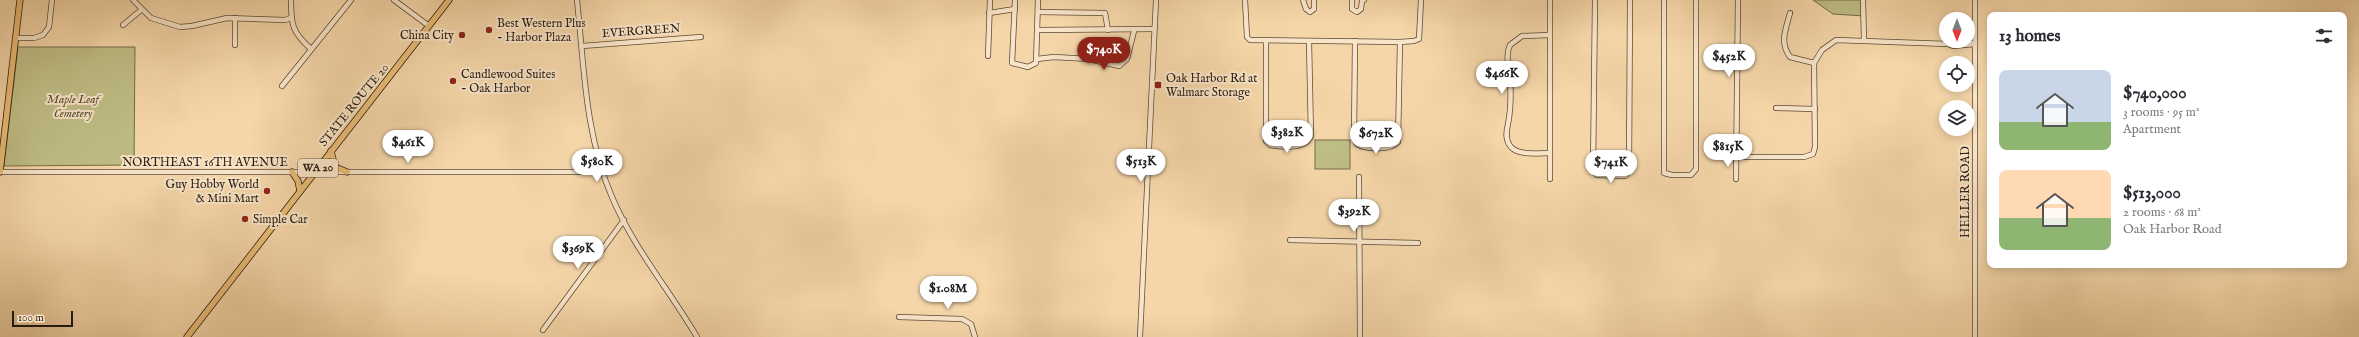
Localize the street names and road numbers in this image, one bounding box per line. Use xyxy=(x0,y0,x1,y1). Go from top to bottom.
street label: EVERGREEN xyxy=(601,21,681,41)
street label: STATE ROUTE 20 xyxy=(316,60,392,149)
street label: HELLER ROAD xyxy=(1958,146,1973,238)
street label: NORTHEAST 16TH AVENUE xyxy=(122,155,288,170)
road number: WA 20 xyxy=(298,159,338,177)

